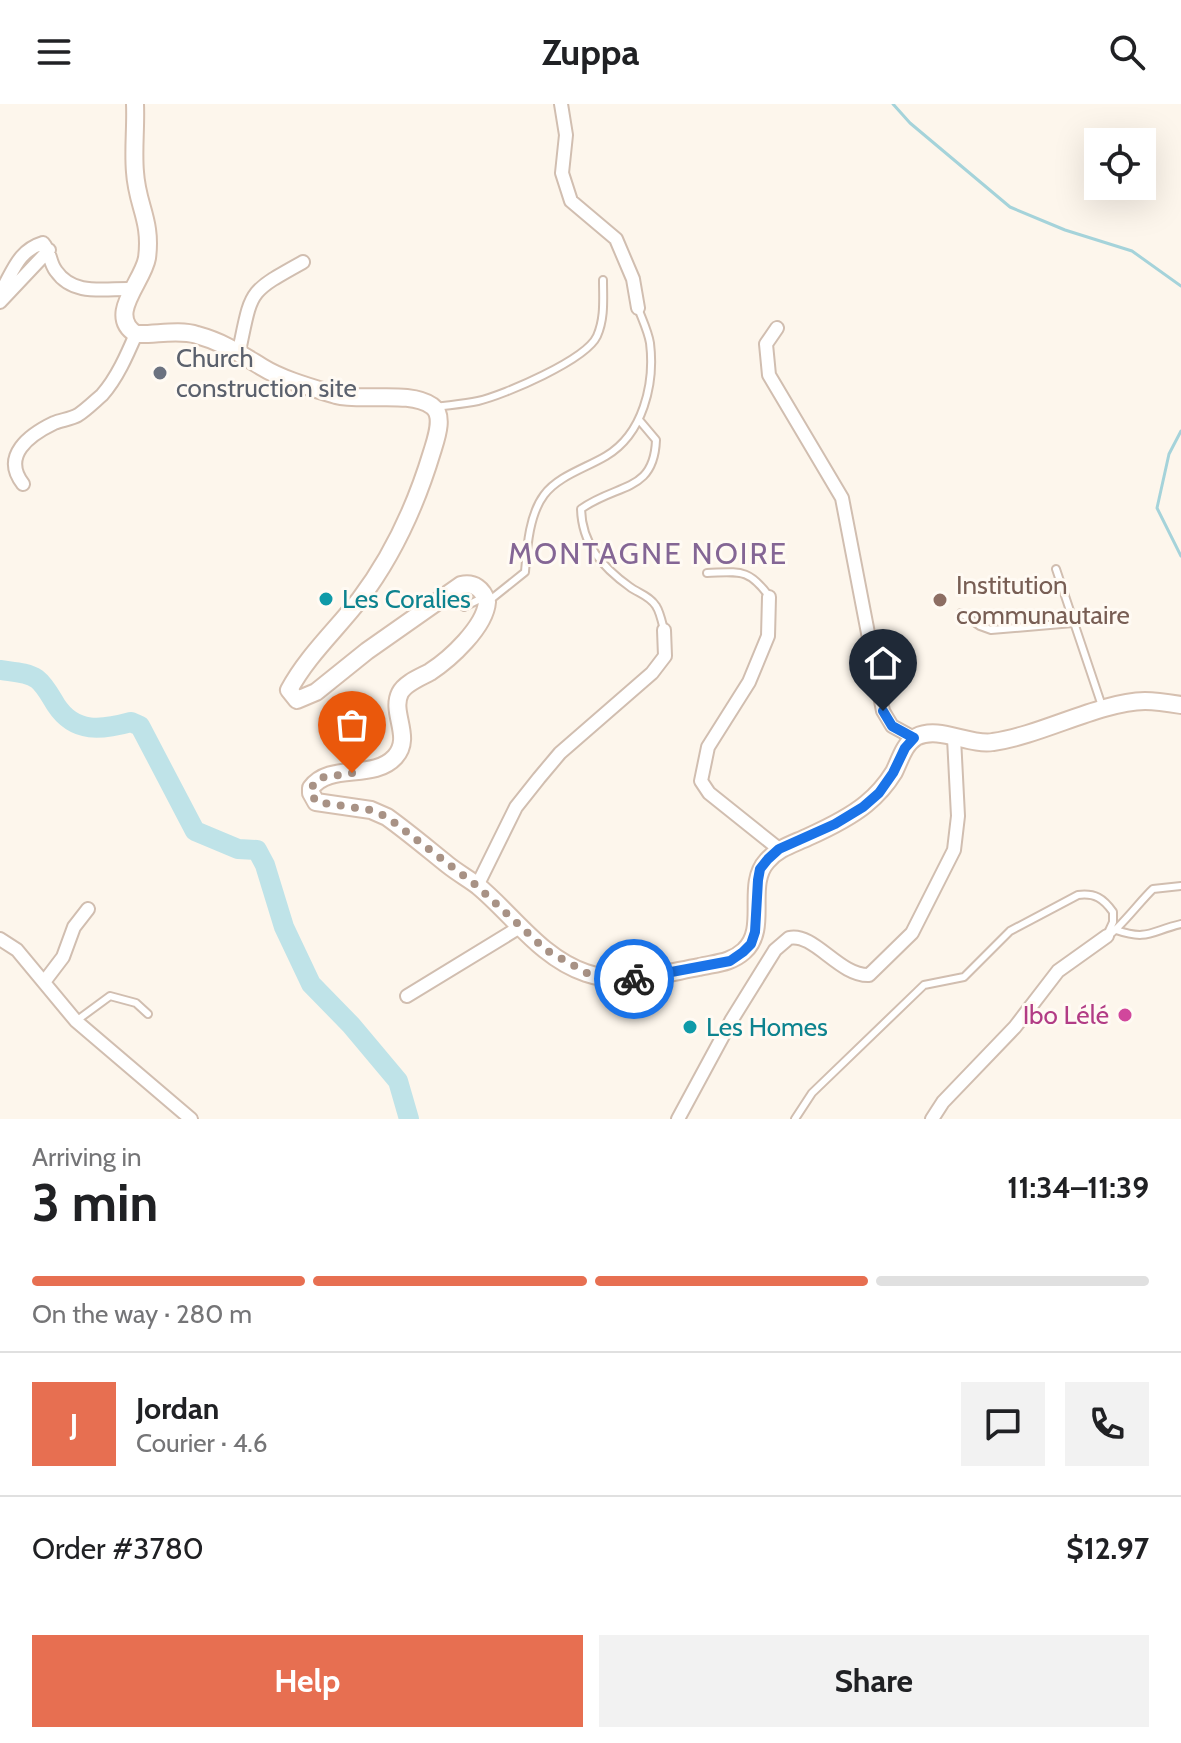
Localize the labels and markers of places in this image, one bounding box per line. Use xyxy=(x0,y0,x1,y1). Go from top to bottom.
place label: Church construction site xyxy=(176,342,357,404)
marker: Church construction site xyxy=(151,364,169,382)
place label: Institution communautaire xyxy=(956,569,1130,631)
place label: Les Coralies xyxy=(342,583,471,615)
marker: Les Coralies xyxy=(317,590,335,608)
marker: Institution communautaire xyxy=(931,591,949,609)
pin xyxy=(849,629,917,711)
pin xyxy=(318,691,386,773)
place label: Ibo Lélé xyxy=(1023,999,1109,1031)
marker: Ibo Lélé xyxy=(1116,1006,1134,1024)
place label: Les Homes xyxy=(706,1011,828,1043)
marker: Les Homes xyxy=(681,1018,699,1036)

